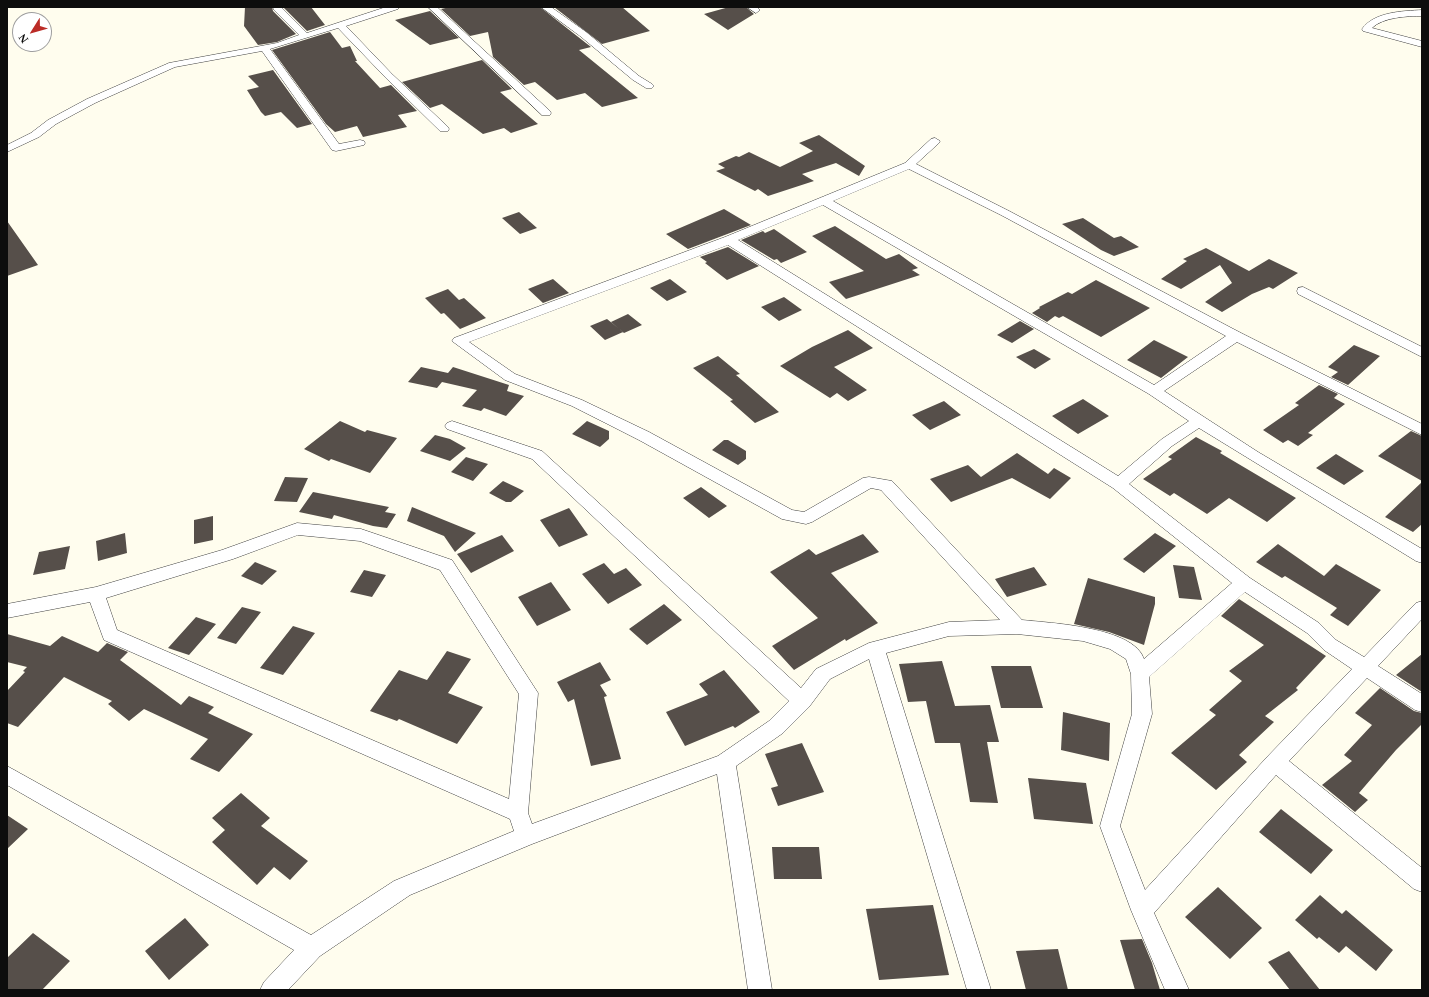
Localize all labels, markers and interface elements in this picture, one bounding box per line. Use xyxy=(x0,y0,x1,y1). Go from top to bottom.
north arrow xyxy=(12,12,52,52)
text: N xyxy=(16,32,30,45)

